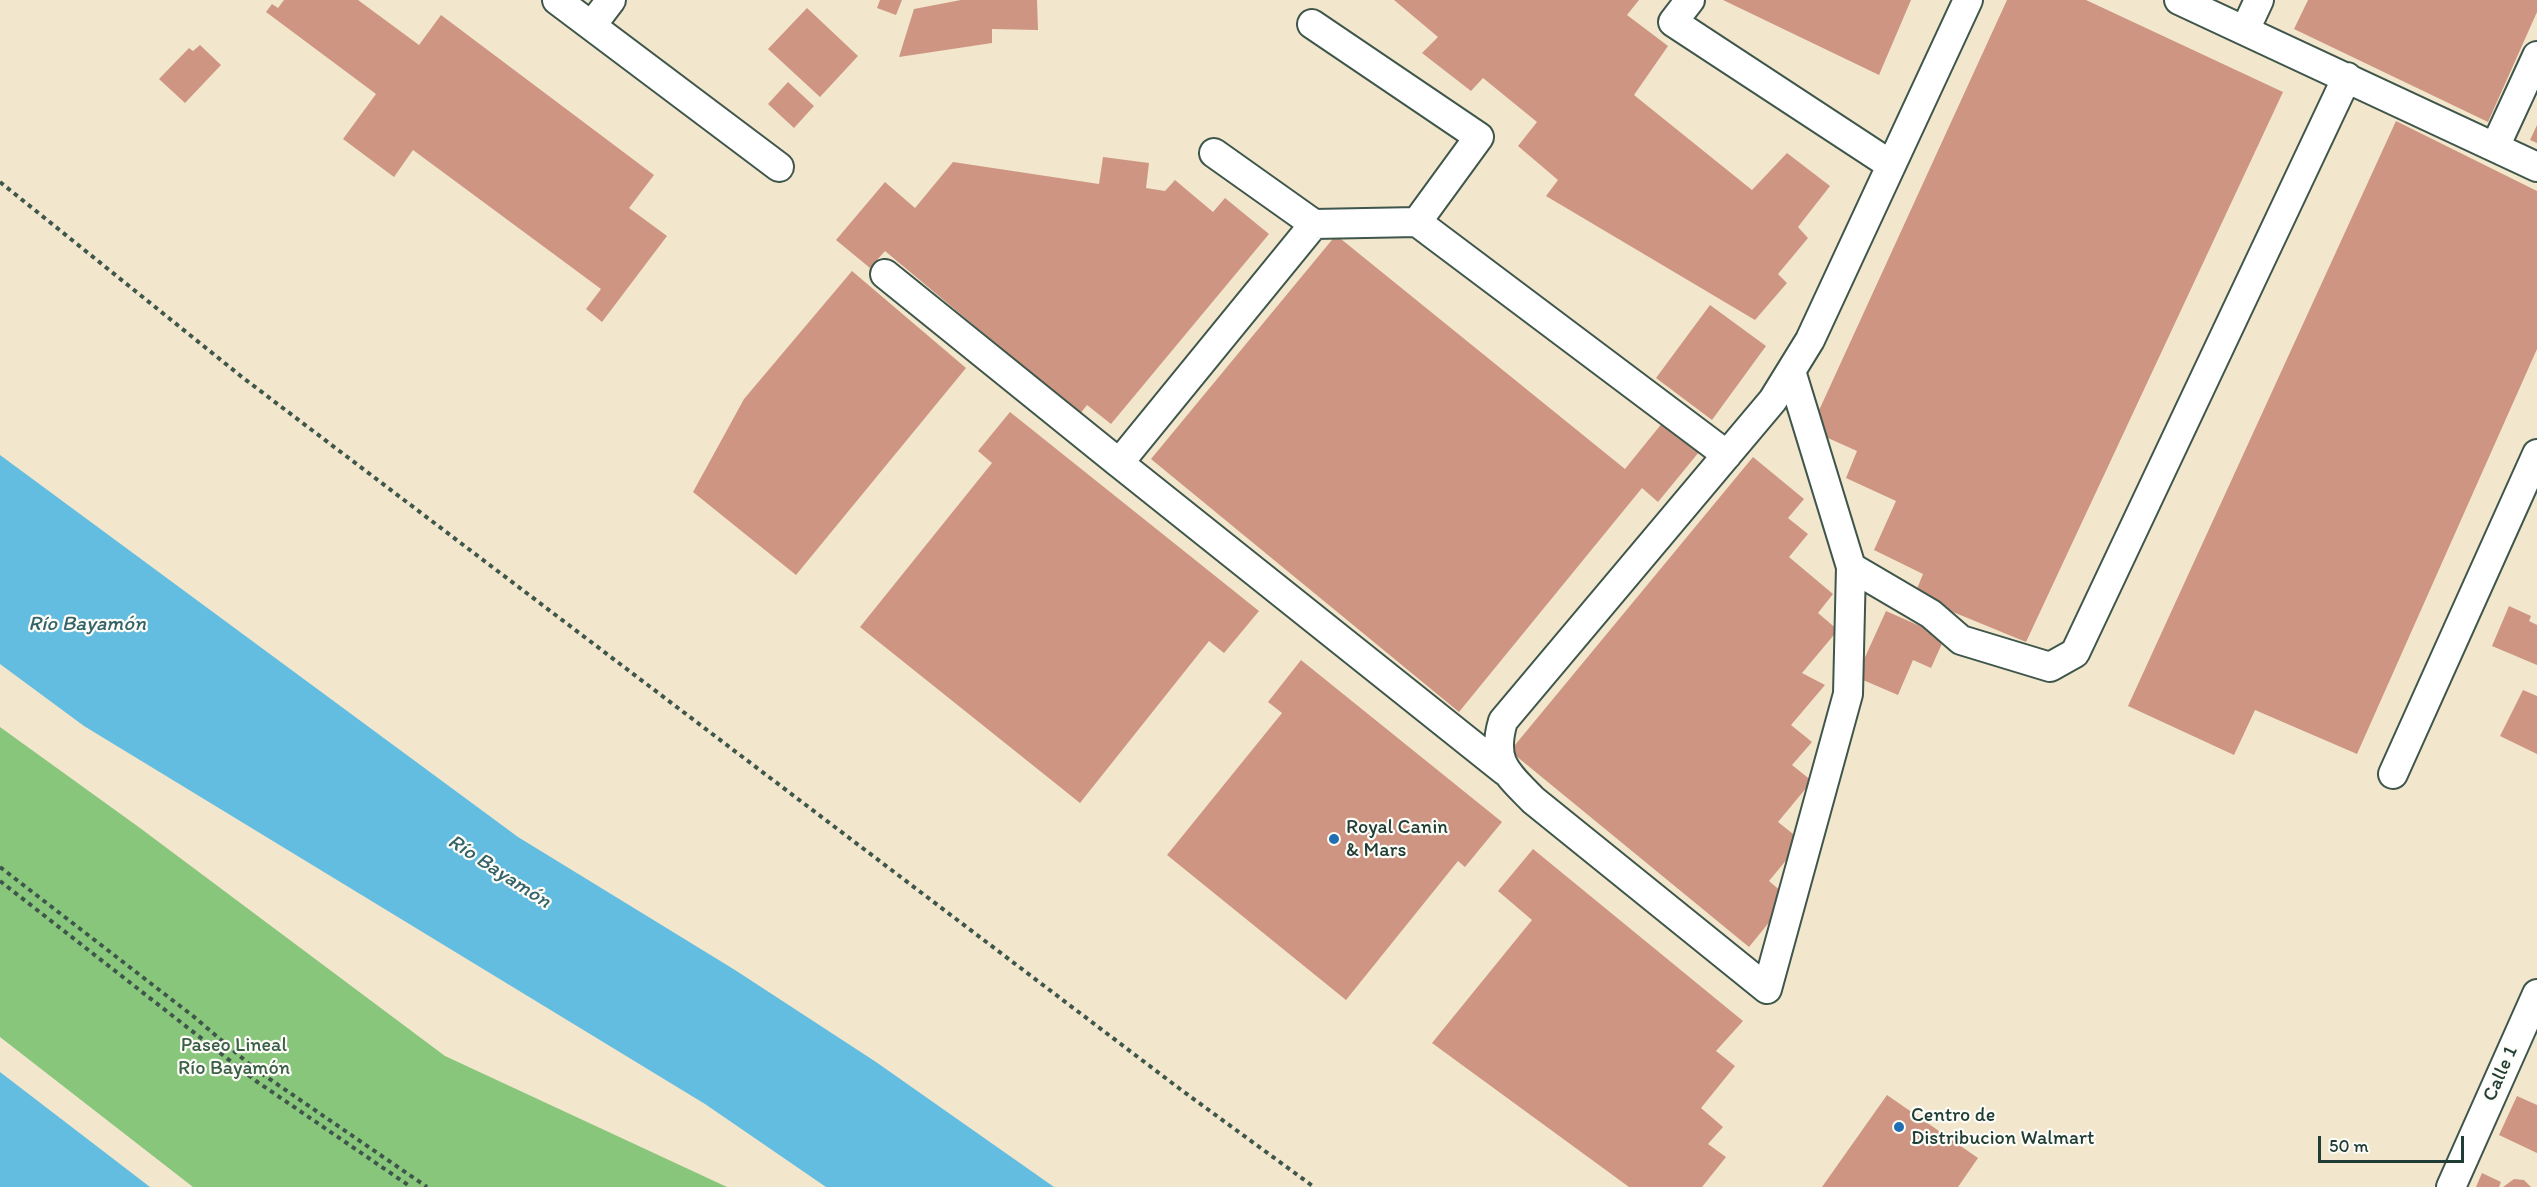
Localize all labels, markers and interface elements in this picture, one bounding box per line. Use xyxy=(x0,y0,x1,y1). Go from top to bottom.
water label: Río Bayamón xyxy=(28,612,146,638)
place label: Royal Canin & Mars xyxy=(1346,816,1448,863)
water label: Río Bayamón xyxy=(443,829,555,915)
marker: Royal Canin & Mars xyxy=(1327,832,1341,846)
park label: Paseo Lineal Río Bayamón xyxy=(178,1034,290,1081)
street label: Calle 1 xyxy=(2478,1043,2524,1105)
place label: Centro de Distribucion Walmart xyxy=(1911,1104,2094,1151)
marker: Centro de Distribucion Walmart xyxy=(1892,1120,1906,1134)
scale bar xyxy=(2321,1124,2466,1162)
text: 50 m xyxy=(2329,1135,2369,1157)

